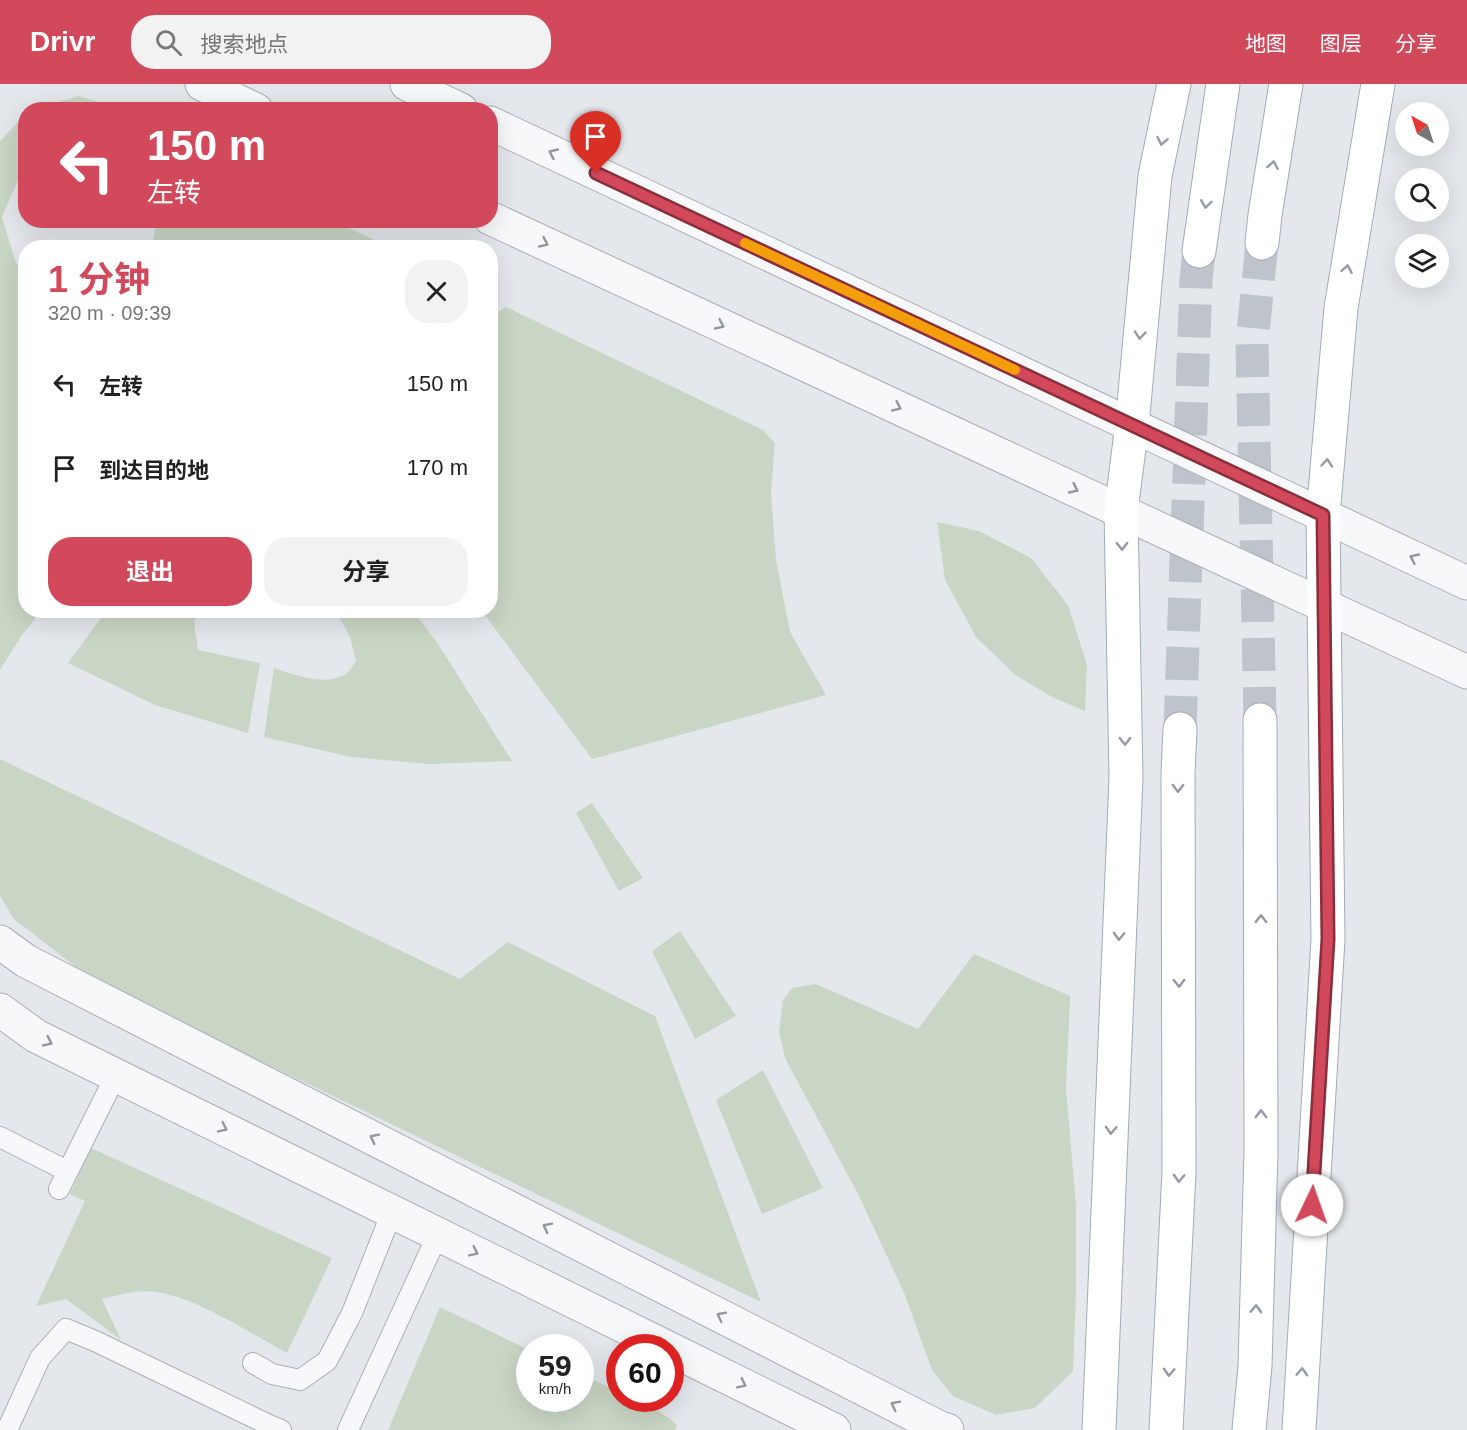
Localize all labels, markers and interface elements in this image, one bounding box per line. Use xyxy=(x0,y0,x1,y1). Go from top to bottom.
search box xyxy=(131,15,551,69)
text: Drivr xyxy=(30,26,95,57)
icon: search xyxy=(152,26,185,59)
text: 搜索地点 xyxy=(200,32,288,57)
text: 地图 xyxy=(1245,32,1287,55)
text: 图层 xyxy=(1320,32,1362,55)
text: 分享 xyxy=(1395,32,1437,55)
north arrow xyxy=(1395,102,1449,156)
map controls xyxy=(1395,102,1449,288)
pin xyxy=(570,111,621,173)
icon: arrive xyxy=(579,120,612,153)
text: 150 m xyxy=(147,122,266,169)
icon: left xyxy=(48,126,126,204)
one-way arrow xyxy=(1156,136,1169,146)
one-way arrow xyxy=(549,148,560,160)
one-way arrow xyxy=(1267,160,1279,169)
button: search xyxy=(1395,168,1449,222)
text: 左转 xyxy=(147,178,201,208)
one-way arrow xyxy=(1200,200,1212,209)
button: layers xyxy=(1395,234,1449,288)
one-way arrow xyxy=(537,235,548,247)
text: 1 分钟 xyxy=(48,259,150,300)
button: close xyxy=(405,260,468,323)
one-way arrow xyxy=(1340,264,1353,274)
text: 320 m · 09:39 xyxy=(48,302,171,324)
one-way arrow xyxy=(714,317,725,329)
one-way arrow xyxy=(1134,330,1147,339)
icon: left xyxy=(48,368,81,401)
text: 150 m xyxy=(407,371,468,396)
text: 左转 xyxy=(99,374,143,399)
one-way arrow xyxy=(891,400,902,412)
icon: arrive xyxy=(48,452,81,485)
text: 170 m xyxy=(407,455,468,480)
text: 到达目的地 xyxy=(99,458,209,483)
one-way arrow xyxy=(1320,458,1333,467)
one-way arrow xyxy=(1068,482,1079,494)
button: 退出 xyxy=(48,537,252,606)
button: 分享 xyxy=(264,537,468,606)
one-way arrow xyxy=(1116,541,1128,550)
one-way arrow xyxy=(1410,553,1421,565)
one-way arrow xyxy=(1119,736,1131,745)
one-way arrow xyxy=(1172,783,1184,792)
one-way arrow xyxy=(1255,914,1267,923)
one-way arrow xyxy=(1113,931,1126,940)
one-way arrow xyxy=(1173,978,1185,987)
one-way arrow xyxy=(42,1035,53,1047)
one-way arrow xyxy=(1255,1109,1267,1118)
one-way arrow xyxy=(217,1121,228,1133)
one-way arrow xyxy=(1105,1126,1117,1135)
one-way arrow xyxy=(369,1134,380,1146)
one-way arrow xyxy=(1172,1173,1185,1182)
position arrow xyxy=(1280,1173,1344,1237)
one-way arrow xyxy=(543,1223,554,1234)
one-way arrow xyxy=(467,1245,478,1256)
one-way arrow xyxy=(1250,1304,1263,1313)
one-way arrow xyxy=(717,1312,727,1323)
speed limit sign: 60 xyxy=(606,1334,684,1412)
text: 59 xyxy=(538,1349,572,1382)
one-way arrow xyxy=(1296,1367,1309,1376)
one-way arrow xyxy=(1162,1368,1175,1377)
one-way arrow xyxy=(735,1377,746,1389)
text: km/h xyxy=(539,1380,571,1397)
one-way arrow xyxy=(890,1401,901,1412)

